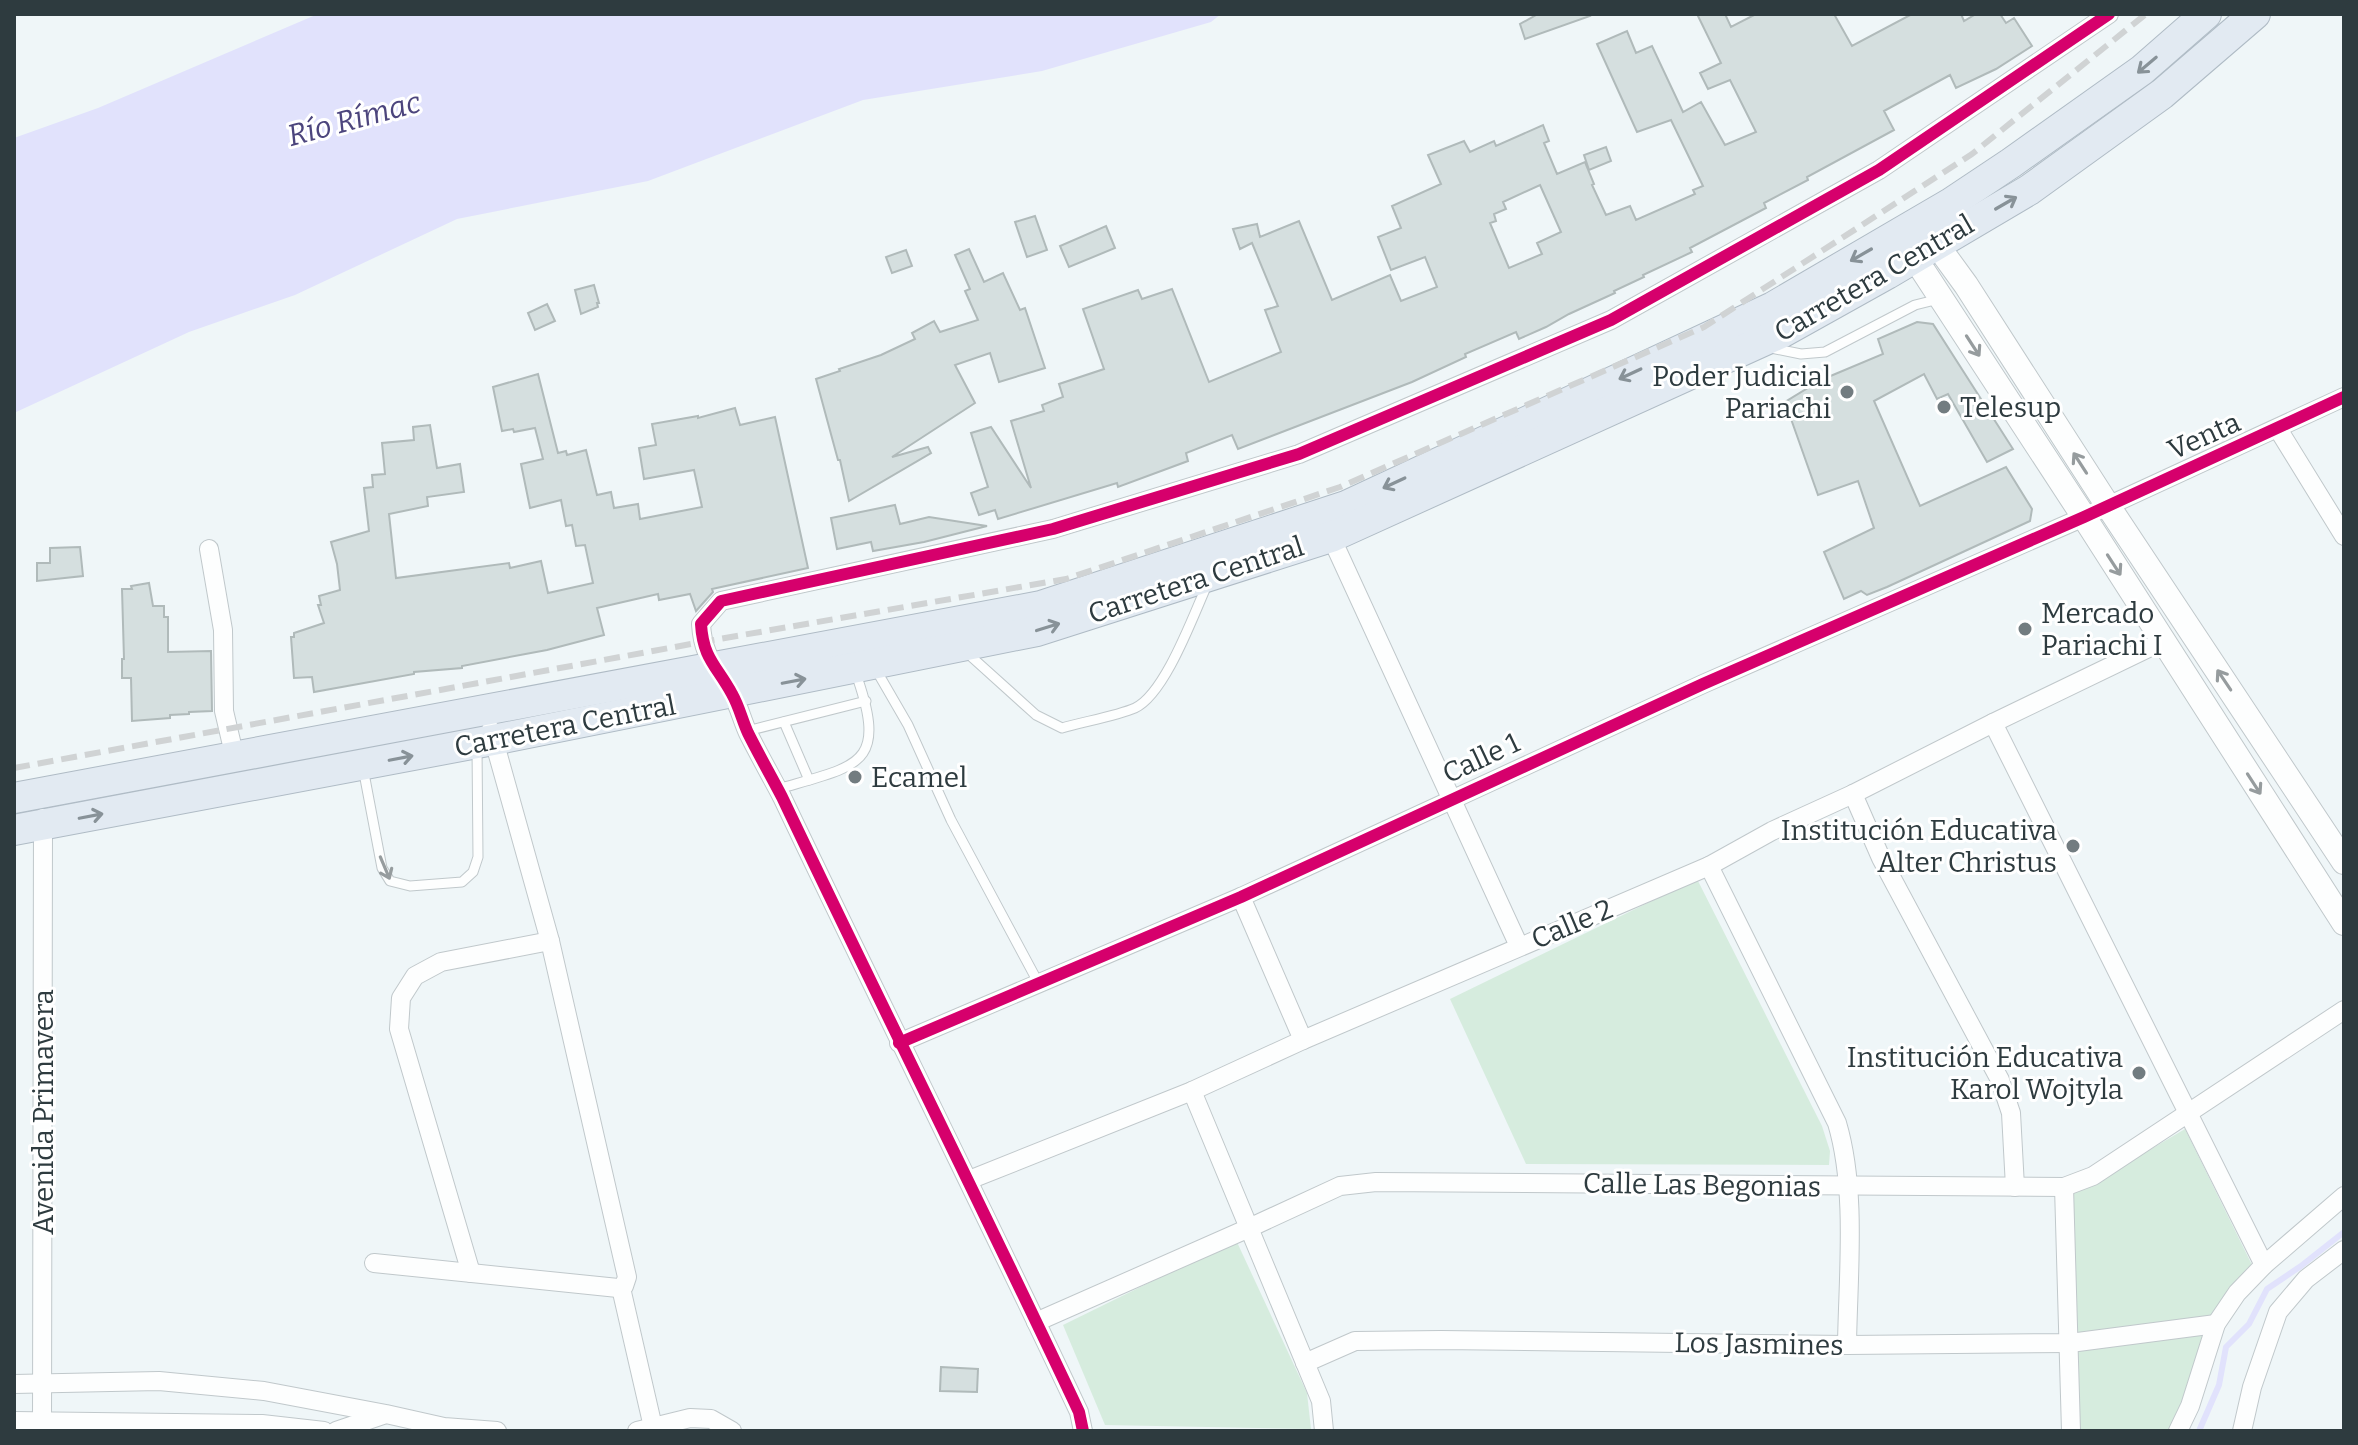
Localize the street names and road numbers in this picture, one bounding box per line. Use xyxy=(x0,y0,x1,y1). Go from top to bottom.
street label: Carretera Central xyxy=(1768,208,1980,348)
street label: Venta xyxy=(2163,406,2245,466)
street label: Carretera Central xyxy=(1084,530,1308,630)
street label: Carretera Central xyxy=(452,688,678,764)
street label: Calle 1 xyxy=(1437,726,1525,790)
street label: Calle 2 xyxy=(1526,892,1618,956)
street label: Avenida Primavera xyxy=(27,989,60,1235)
street label: Calle Las Begonias xyxy=(1583,1166,1821,1204)
street label: Los Jasmines xyxy=(1674,1326,1844,1362)

